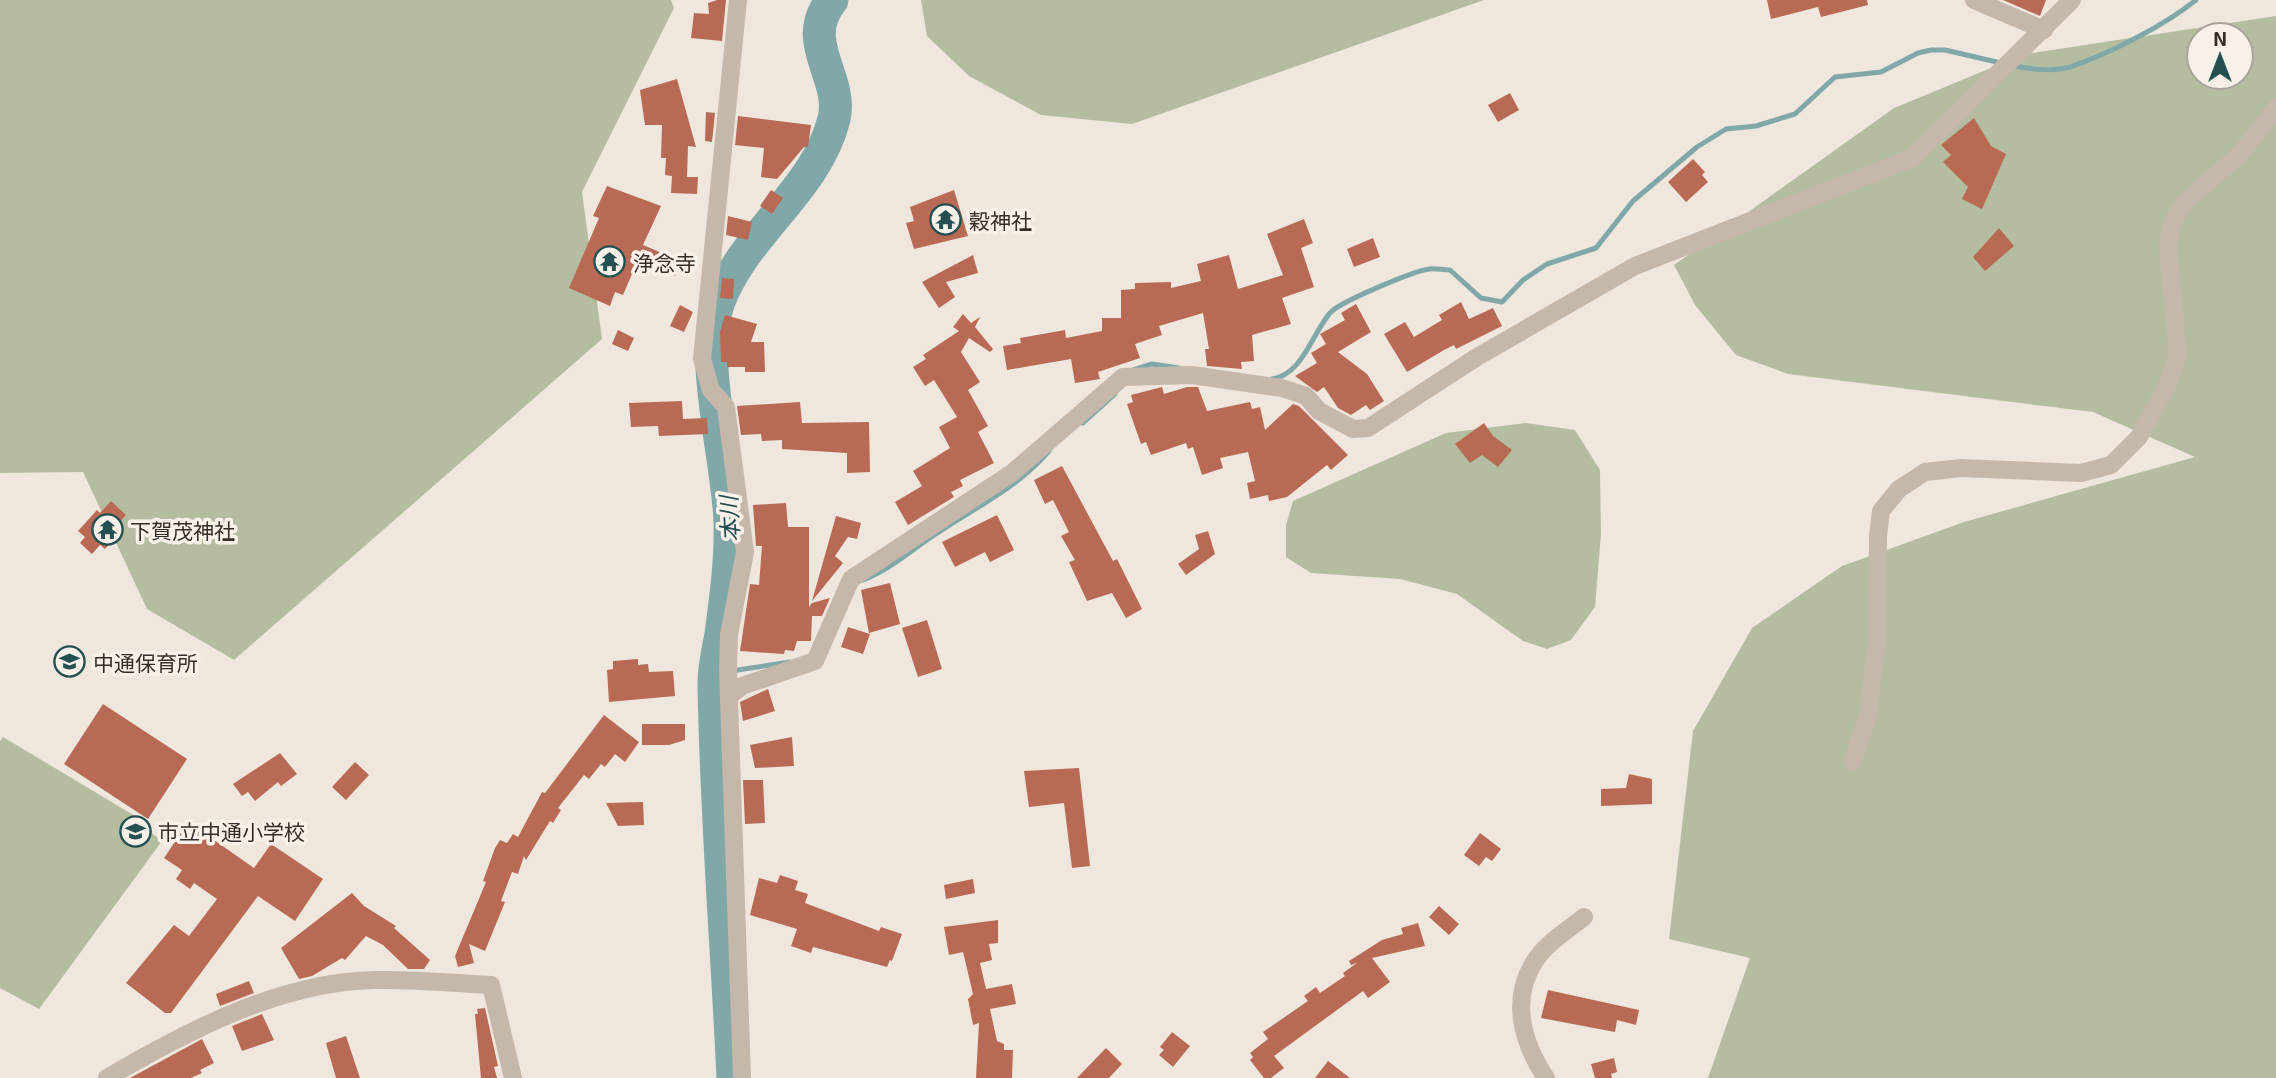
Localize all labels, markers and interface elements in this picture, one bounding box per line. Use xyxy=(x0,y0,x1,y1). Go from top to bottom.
north arrow xyxy=(2185,21,2255,91)
text: N xyxy=(2213,27,2227,50)
temple icon: 穀神社 xyxy=(929,203,963,237)
place label: 穀神社 xyxy=(969,208,1032,233)
temple icon: 浄念寺 xyxy=(593,245,627,279)
place label: 浄念寺 xyxy=(633,250,696,275)
water label: 本川 xyxy=(714,492,744,543)
temple icon: 下賀茂神社 xyxy=(90,513,124,547)
place label: 下賀茂神社 xyxy=(130,518,235,543)
school or university icon: 中通保育所 xyxy=(53,645,87,679)
place label: 中通保育所 xyxy=(93,650,198,675)
school or university icon: 市立中通小学校 xyxy=(118,814,152,848)
place label: 市立中通小学校 xyxy=(158,819,305,844)

